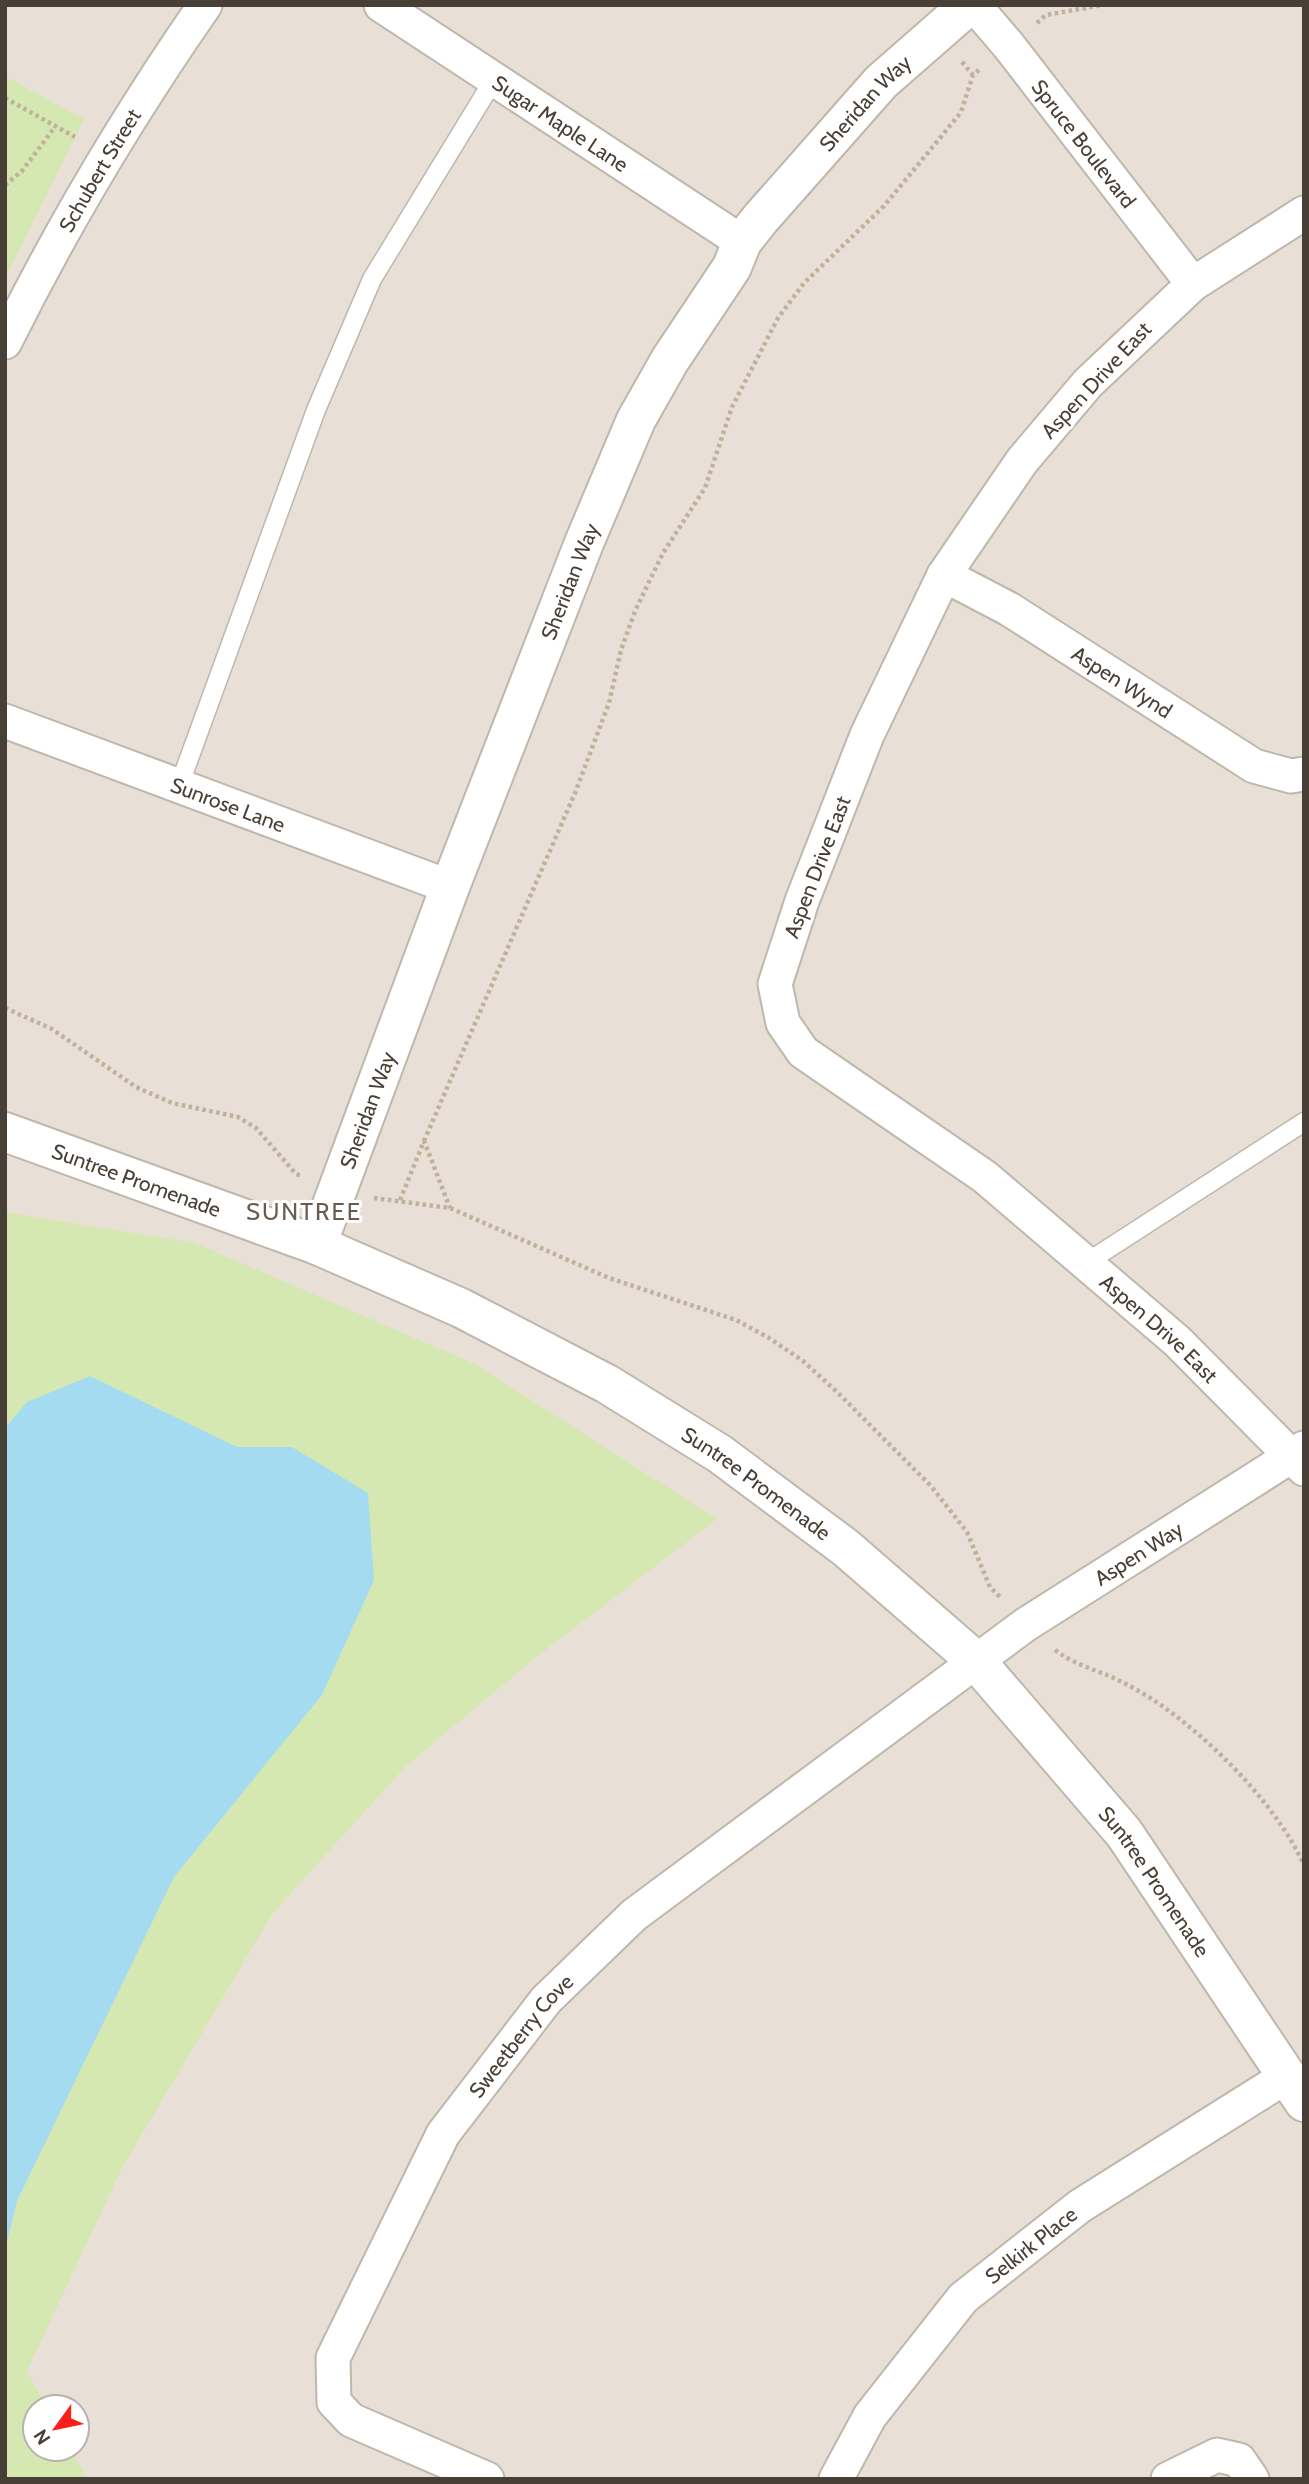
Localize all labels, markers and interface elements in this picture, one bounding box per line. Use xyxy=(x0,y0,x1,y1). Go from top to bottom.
street label: Sheridan Way xyxy=(814,49,916,156)
street label: Sugar Maple Lane xyxy=(488,69,634,177)
street label: Spruce Boulevard xyxy=(1027,74,1142,212)
street label: Schubert Street xyxy=(53,104,146,236)
street label: Aspen Drive East xyxy=(1036,317,1156,443)
street label: Sheridan Way xyxy=(535,519,604,643)
street label: Aspen Wynd xyxy=(1067,640,1177,723)
street label: Sunrose Lane xyxy=(167,771,289,837)
street label: Aspen Drive East xyxy=(778,793,856,941)
street label: Sheridan Way xyxy=(334,1048,400,1172)
street label: Suntree Promenade xyxy=(49,1138,225,1222)
district label: SUNTREE xyxy=(246,1197,362,1226)
street label: Aspen Drive East xyxy=(1095,1269,1223,1388)
street label: Suntree Promenade xyxy=(677,1421,836,1545)
street label: Aspen Way xyxy=(1089,1516,1188,1590)
street label: Suntree Promenade xyxy=(1094,1801,1216,1961)
street label: Sweetberry Cove xyxy=(463,1968,578,2102)
street label: Selkirk Place xyxy=(980,2201,1082,2289)
north arrow xyxy=(21,2393,91,2463)
text: N xyxy=(29,2425,55,2449)

